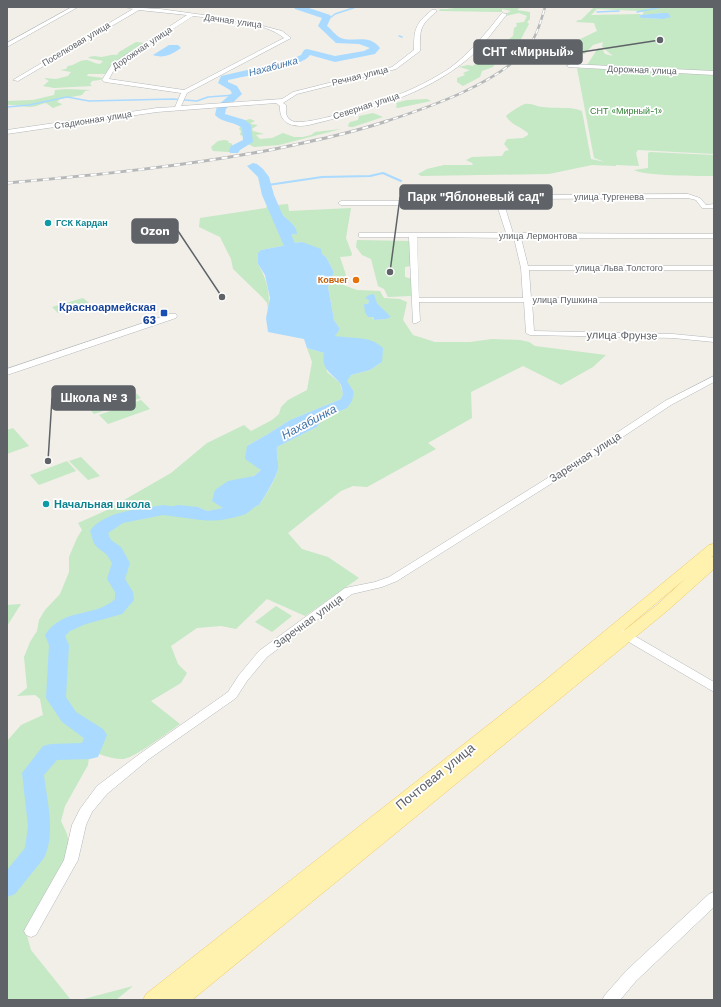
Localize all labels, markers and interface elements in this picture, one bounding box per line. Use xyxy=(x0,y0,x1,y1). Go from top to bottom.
street label: Дачная улица xyxy=(203,12,263,30)
street label: Поселковая улица xyxy=(40,20,112,68)
street label: Дорожная улица xyxy=(110,24,174,72)
callout: СНТ «Мирный» xyxy=(474,40,582,64)
text: СНТ «Мирный» xyxy=(482,45,574,59)
water label: Нахабинка xyxy=(247,55,299,78)
street label: Речная улица xyxy=(331,64,389,88)
street label: Дорожная улица xyxy=(607,64,677,76)
street label: Северная улица xyxy=(332,91,400,121)
park label: СНТ «Мирный-1» xyxy=(590,106,662,116)
street label: Стадионная улица xyxy=(53,109,133,131)
callout: Парк "Яблоневый сад" xyxy=(400,185,552,209)
text: Парк "Яблоневый сад" xyxy=(408,190,544,204)
street label: улица Тургенева xyxy=(574,192,644,202)
marker: ГСК Кардан xyxy=(43,218,53,228)
place label: ГСК Кардан xyxy=(56,218,108,228)
callout: Ozon xyxy=(132,219,178,243)
text: Ozon xyxy=(140,224,170,238)
street label: улица Лермонтова xyxy=(499,231,577,241)
street label: улица Льва Толстого xyxy=(575,263,663,273)
place label: Ковчег xyxy=(318,275,348,285)
marker: Ковчег xyxy=(351,275,361,285)
street label: улица Пушкина xyxy=(533,295,597,305)
place label: Красноармейская 63 xyxy=(59,301,156,327)
marker: Красноармейская 63 xyxy=(159,308,169,318)
street label: улица Фрунзе xyxy=(586,328,658,343)
callout: Школа № 3 xyxy=(52,386,135,410)
text: Школа № 3 xyxy=(60,391,128,405)
water label: Нахабинка xyxy=(279,402,339,442)
street label: Заречная улица xyxy=(547,429,624,485)
place label: Начальная школа xyxy=(54,498,151,511)
marker: Начальная школа xyxy=(41,499,51,509)
street label: Заречная улица xyxy=(271,591,346,651)
street label: Почтовая улица xyxy=(393,739,478,813)

